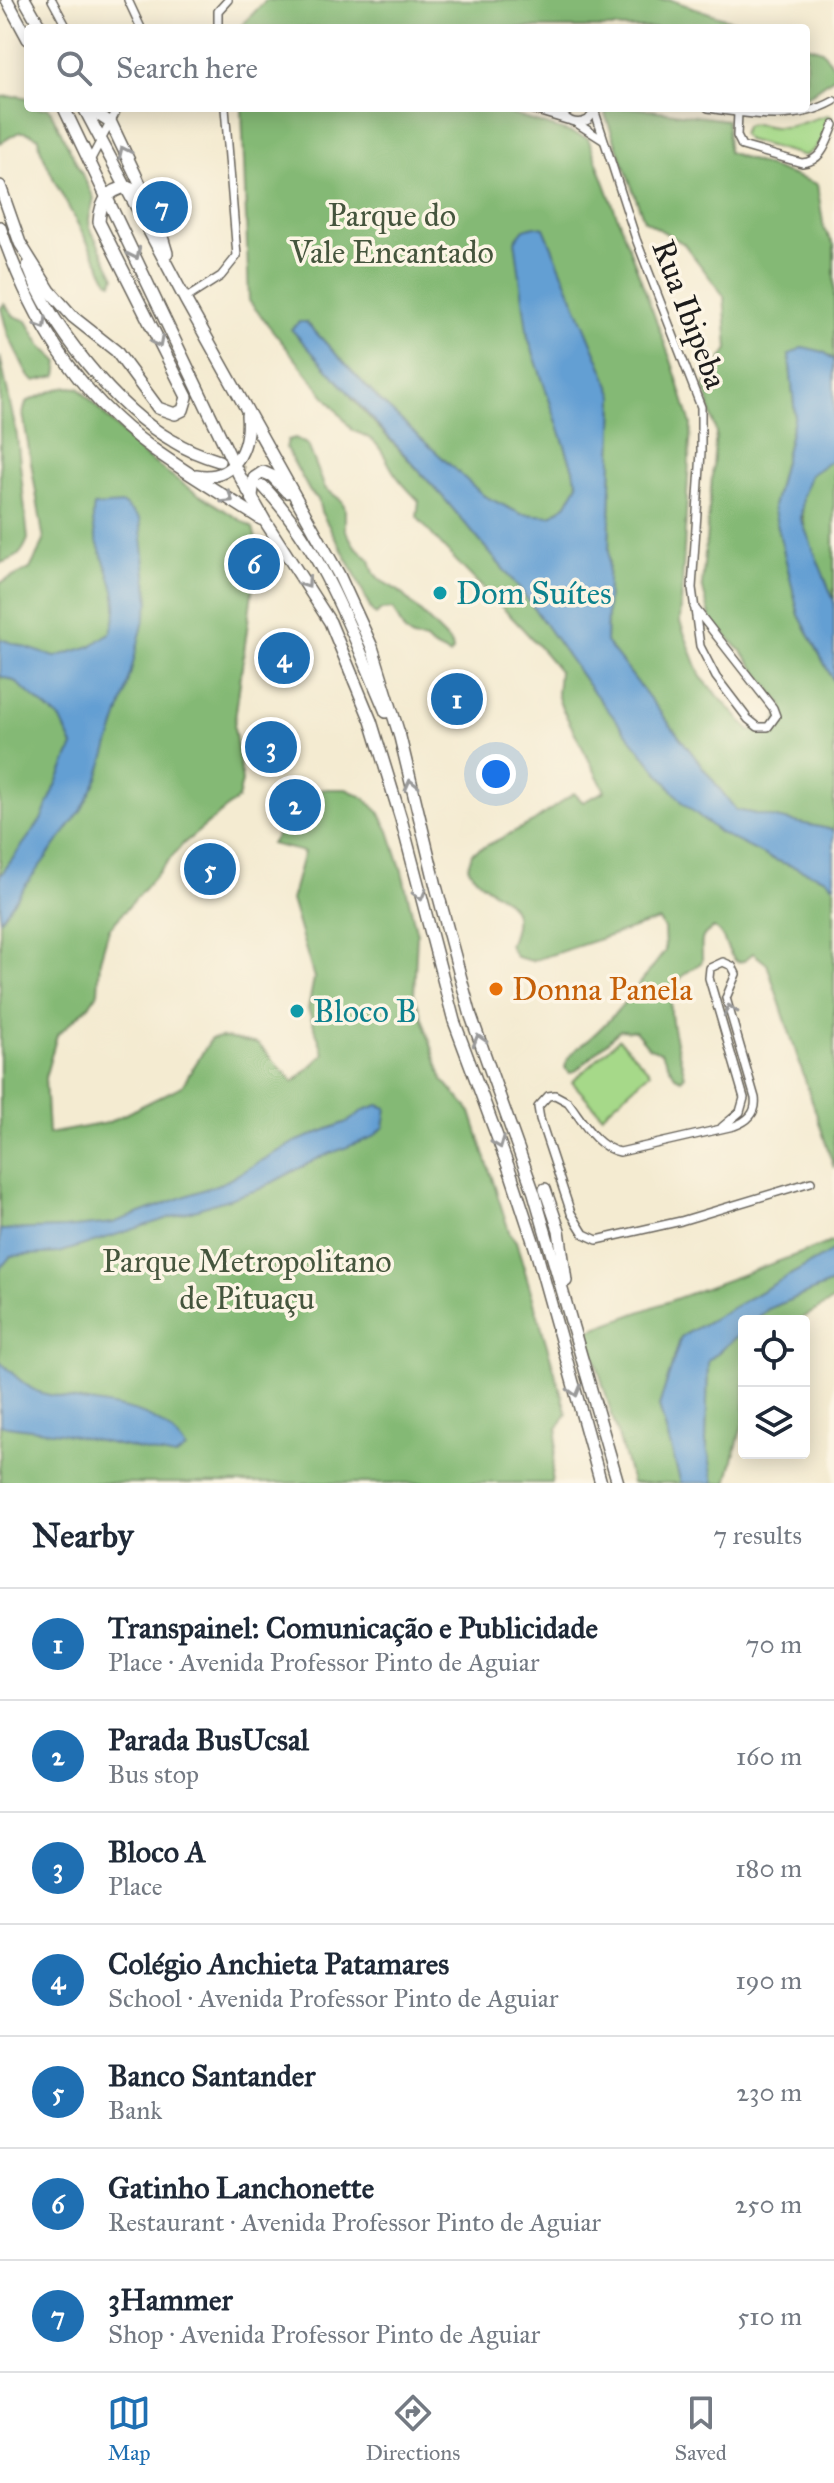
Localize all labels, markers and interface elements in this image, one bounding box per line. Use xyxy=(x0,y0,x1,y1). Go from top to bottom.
search box xyxy=(24,24,810,112)
icon: search xyxy=(52,46,96,90)
text: Search here xyxy=(116,50,258,86)
one-way arrow xyxy=(118,146,134,160)
pin: 7 xyxy=(136,177,188,237)
park label: Parque do Vale Encantado xyxy=(289,196,494,272)
street label: Rua Ibipeba xyxy=(643,234,736,394)
one-way arrow xyxy=(125,245,141,260)
one-way arrow xyxy=(32,315,47,330)
one-way arrow xyxy=(149,334,164,348)
one-way arrow xyxy=(219,488,234,503)
pin: 6 xyxy=(228,534,280,594)
place label: Dom Suítes xyxy=(456,574,612,613)
one-way arrow xyxy=(296,575,311,589)
marker: Dom Suítes xyxy=(431,584,449,602)
pin: 4 xyxy=(258,628,310,688)
pin: 1 xyxy=(431,669,483,729)
pin: 3 xyxy=(245,717,297,777)
your location xyxy=(476,754,516,794)
pin: 2 xyxy=(269,775,321,835)
one-way arrow xyxy=(404,778,421,792)
pin: 5 xyxy=(184,839,236,899)
one-way arrow xyxy=(411,888,427,902)
place label: Donna Panela xyxy=(512,970,693,1009)
marker: Donna Panela xyxy=(487,980,505,998)
place label: Bloco B xyxy=(313,992,417,1031)
marker: Bloco B xyxy=(288,1002,306,1020)
one-way arrow xyxy=(723,1004,739,1018)
one-way arrow xyxy=(472,1034,488,1048)
one-way arrow xyxy=(489,1135,506,1149)
park label: Parque Metropolitano de Pituaçu xyxy=(102,1242,392,1318)
map controls xyxy=(738,1315,810,1459)
button: locate xyxy=(738,1315,810,1387)
one-way arrow xyxy=(566,1384,582,1397)
button: layers xyxy=(738,1387,810,1459)
text: Nearby xyxy=(32,1515,134,1556)
text: 7 results xyxy=(713,1519,802,1551)
text: Transpainel: Comunicação e Publicidade xyxy=(108,1610,598,1646)
text: 1 xyxy=(53,1628,63,1660)
text: 70 m xyxy=(746,1628,802,1660)
text: Place · Avenida Professor Pinto de Aguiar xyxy=(108,1646,539,1678)
text: Parada BusUcsal xyxy=(108,1722,309,1758)
text: 2 xyxy=(52,1740,64,1772)
text: 160 m xyxy=(736,1740,802,1772)
text: Bus stop xyxy=(108,1758,199,1790)
text: Bloco A xyxy=(108,1834,206,1870)
text: 3 xyxy=(53,1852,63,1884)
text: 180 m xyxy=(735,1852,802,1884)
text: Place xyxy=(108,1870,163,1902)
text: Colégio Anchieta Patamares xyxy=(108,1946,449,1982)
text: 4 xyxy=(51,1964,65,1996)
text: 190 m xyxy=(735,1964,802,1996)
text: School · Avenida Professor Pinto de Aguiar xyxy=(108,1982,559,2014)
text: Banco Santander xyxy=(108,2058,316,2094)
text: 5 xyxy=(52,2076,64,2108)
text: 230 m xyxy=(736,2076,802,2108)
text: Bank xyxy=(108,2094,162,2126)
text: Gatinho Lanchonette xyxy=(108,2170,374,2206)
text: 6 xyxy=(51,2188,65,2220)
text: 250 m xyxy=(735,2188,802,2220)
text: Restaurant · Avenida Professor Pinto de Aguiar xyxy=(108,2206,601,2238)
text: 3Hammer xyxy=(108,2282,233,2318)
text: 7 xyxy=(51,2300,65,2332)
text: 510 m xyxy=(737,2300,802,2332)
text: Shop · Avenida Professor Pinto de Aguiar xyxy=(108,2318,540,2350)
tab: Map xyxy=(107,2391,151,2466)
tab: Directions xyxy=(365,2391,460,2466)
tab: Saved xyxy=(675,2391,727,2466)

